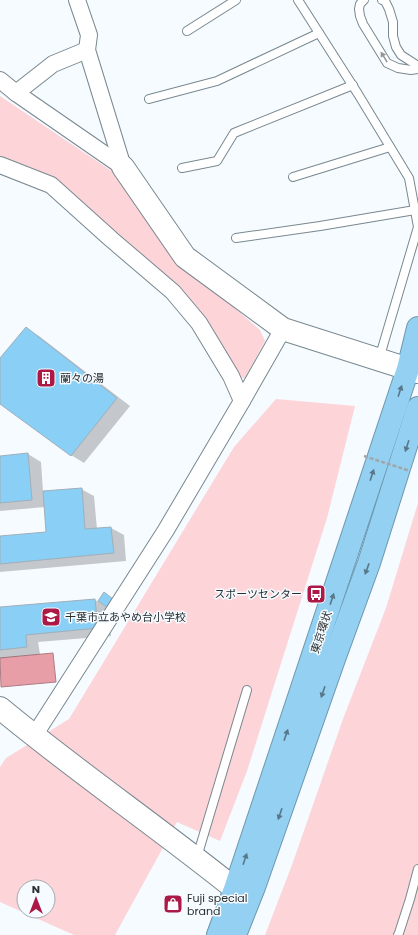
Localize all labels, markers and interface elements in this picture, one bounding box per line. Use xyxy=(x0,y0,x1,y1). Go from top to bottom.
one-way arrow xyxy=(380,51,387,63)
building icon: 蘭々の湯 xyxy=(35,367,57,389)
place label: 蘭々の湯 xyxy=(60,370,104,386)
one-way arrow xyxy=(397,385,403,397)
one-way arrow xyxy=(404,440,410,452)
one-way arrow xyxy=(370,469,376,481)
one-way arrow xyxy=(363,564,369,576)
bus stop icon: スポーツセンター xyxy=(305,583,327,605)
place label: スポーツセンター xyxy=(214,586,302,602)
one-way arrow xyxy=(329,592,335,604)
school or university icon: 千葉市立あやめ台小学校 xyxy=(40,606,62,628)
street label: 東京環状 xyxy=(307,608,336,655)
place label: 千葉市立あやめ台小学校 xyxy=(65,609,186,625)
one-way arrow xyxy=(319,686,325,698)
one-way arrow xyxy=(284,729,290,741)
one-way arrow xyxy=(277,809,283,821)
one-way arrow xyxy=(242,852,248,864)
north arrow xyxy=(16,879,56,919)
text: N xyxy=(32,881,40,897)
place label: Fuji special brand xyxy=(187,890,247,919)
shop icon: Fuji special brand xyxy=(162,893,184,915)

